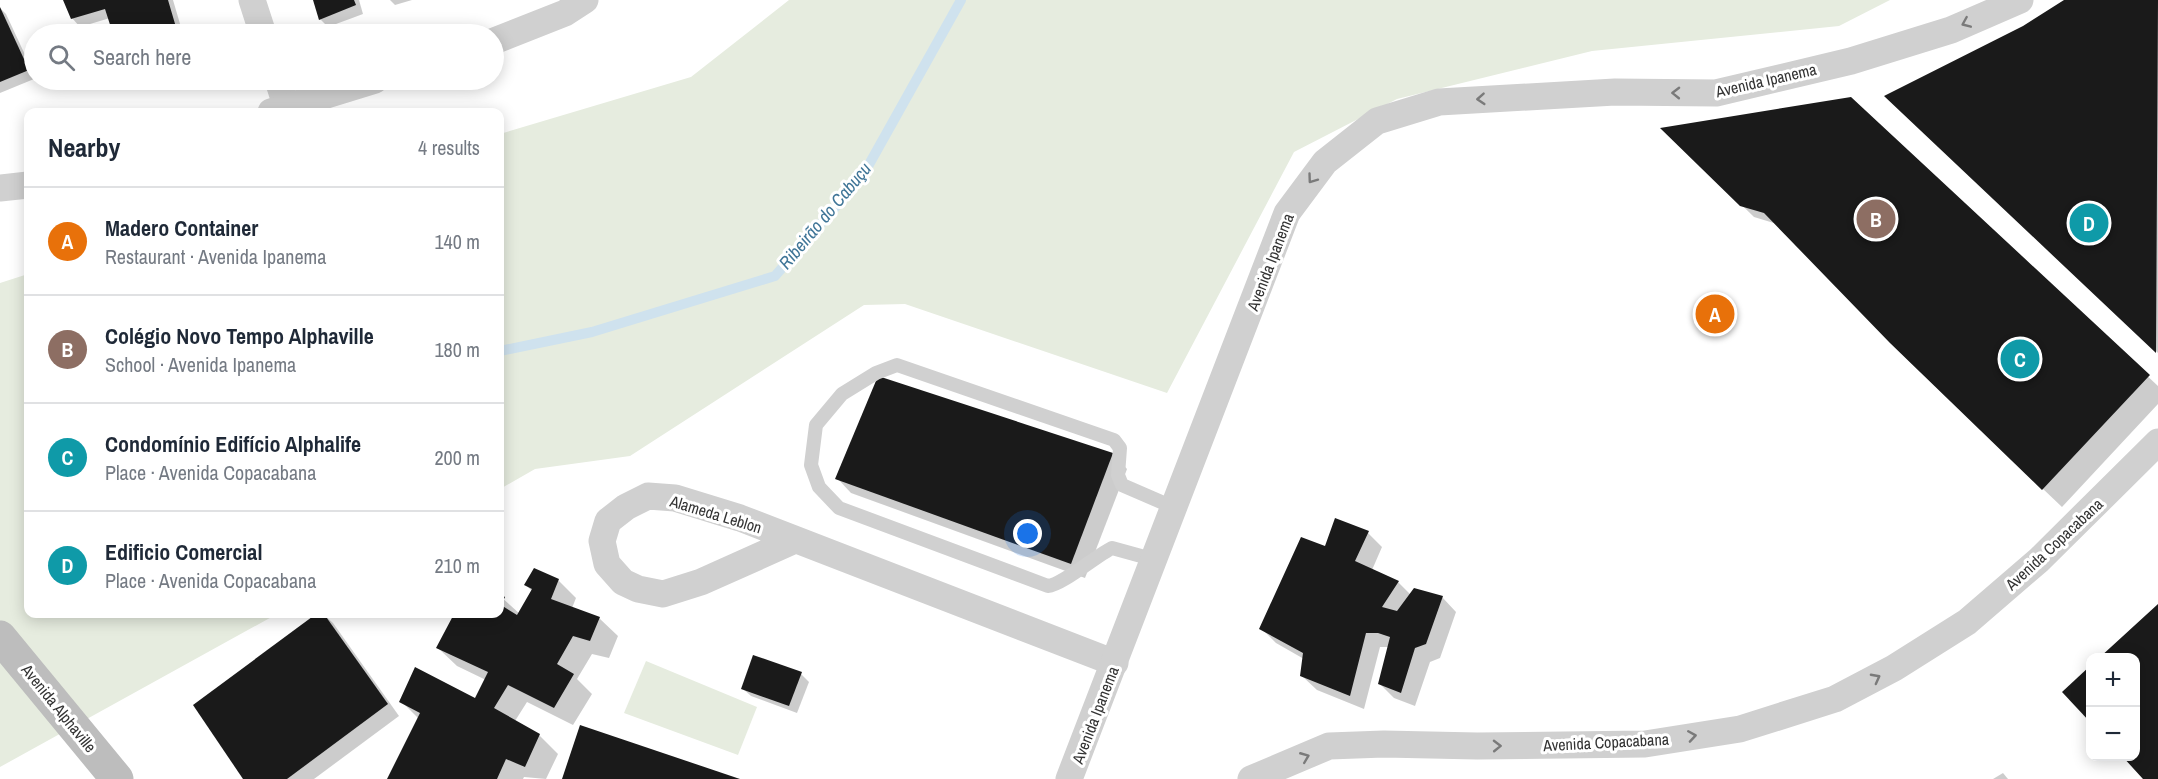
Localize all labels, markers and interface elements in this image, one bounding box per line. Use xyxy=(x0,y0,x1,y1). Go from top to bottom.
one-way arrow xyxy=(1962,16,1973,28)
search box xyxy=(24,24,504,90)
icon: search xyxy=(45,41,78,74)
text: Search here xyxy=(93,42,191,72)
street label: Avenida Ipanema xyxy=(1713,58,1819,102)
one-way arrow xyxy=(1672,87,1681,99)
one-way arrow xyxy=(1477,92,1486,105)
text: Nearby xyxy=(48,130,120,165)
text: 4 results xyxy=(418,134,480,161)
water label: Ribeirão do Cabuçu xyxy=(773,157,877,274)
one-way arrow xyxy=(1308,172,1319,183)
pin: B xyxy=(1856,196,1896,242)
pin: D xyxy=(2070,200,2108,246)
street label: Avenida Ipanema xyxy=(1241,209,1299,315)
text: Madero Container xyxy=(105,213,258,243)
text: A xyxy=(62,228,73,255)
text: 140 m xyxy=(434,228,480,255)
text: Restaurant · Avenida Ipanema xyxy=(105,243,326,270)
pin: A xyxy=(1696,292,1734,336)
text: Colégio Novo Tempo Alphaville xyxy=(105,321,374,351)
text: B xyxy=(62,336,73,363)
text: 180 m xyxy=(434,336,480,363)
pin: C xyxy=(2000,336,2040,382)
text: School · Avenida Ipanema xyxy=(105,351,296,378)
text: Condomínio Edifício Alphalife xyxy=(105,429,361,459)
text: C xyxy=(62,444,73,471)
text: 200 m xyxy=(434,444,480,471)
text: Place · Avenida Copacabana xyxy=(105,459,316,486)
street label: Alameda Leblon xyxy=(666,489,765,538)
street label: Avenida Copacabana xyxy=(2000,493,2108,596)
your location xyxy=(1013,519,1042,548)
text: Edificio Comercial xyxy=(105,537,262,567)
text: D xyxy=(62,552,73,579)
text: 210 m xyxy=(434,552,480,579)
text: Place · Avenida Copacabana xyxy=(105,567,316,594)
map controls xyxy=(2086,653,2140,761)
button: + xyxy=(2086,653,2140,707)
street label: Avenida Alphaville xyxy=(16,658,101,757)
street label: Avenida Ipanema xyxy=(1066,662,1124,768)
one-way arrow xyxy=(1870,674,1881,685)
button: − xyxy=(2086,707,2140,761)
street label: Avenida Copacabana xyxy=(1542,728,1670,756)
one-way arrow xyxy=(1687,731,1696,743)
one-way arrow xyxy=(1493,740,1502,752)
one-way arrow xyxy=(1298,752,1309,764)

